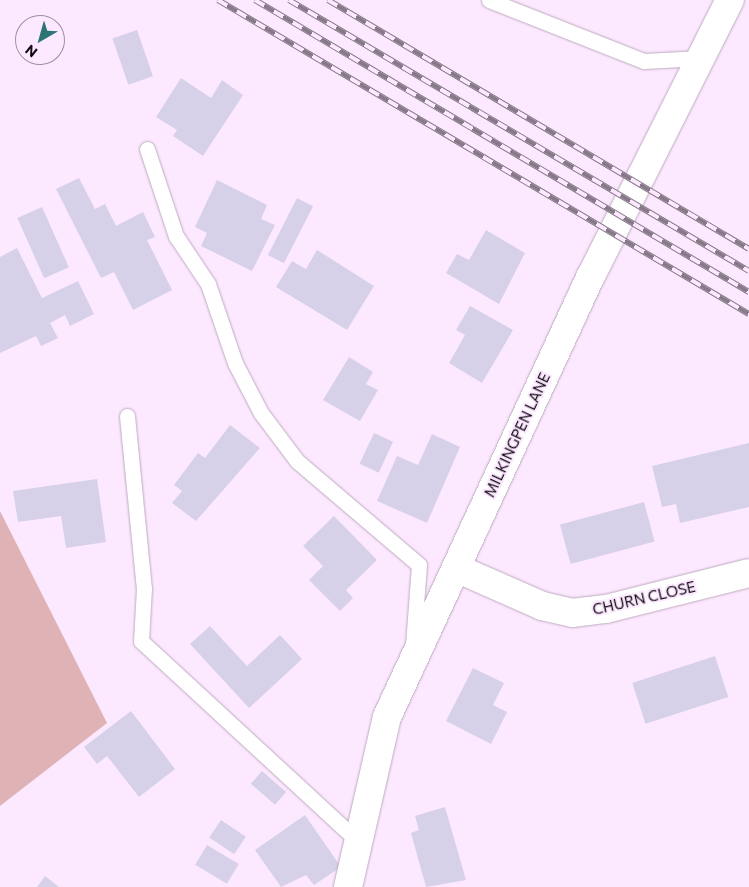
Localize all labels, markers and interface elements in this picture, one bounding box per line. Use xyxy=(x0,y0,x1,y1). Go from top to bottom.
north arrow xyxy=(15,15,65,65)
text: N xyxy=(22,41,40,61)
street label: MILKINGPEN LANE xyxy=(480,370,554,500)
street label: CHURN CLOSE xyxy=(591,577,697,619)

